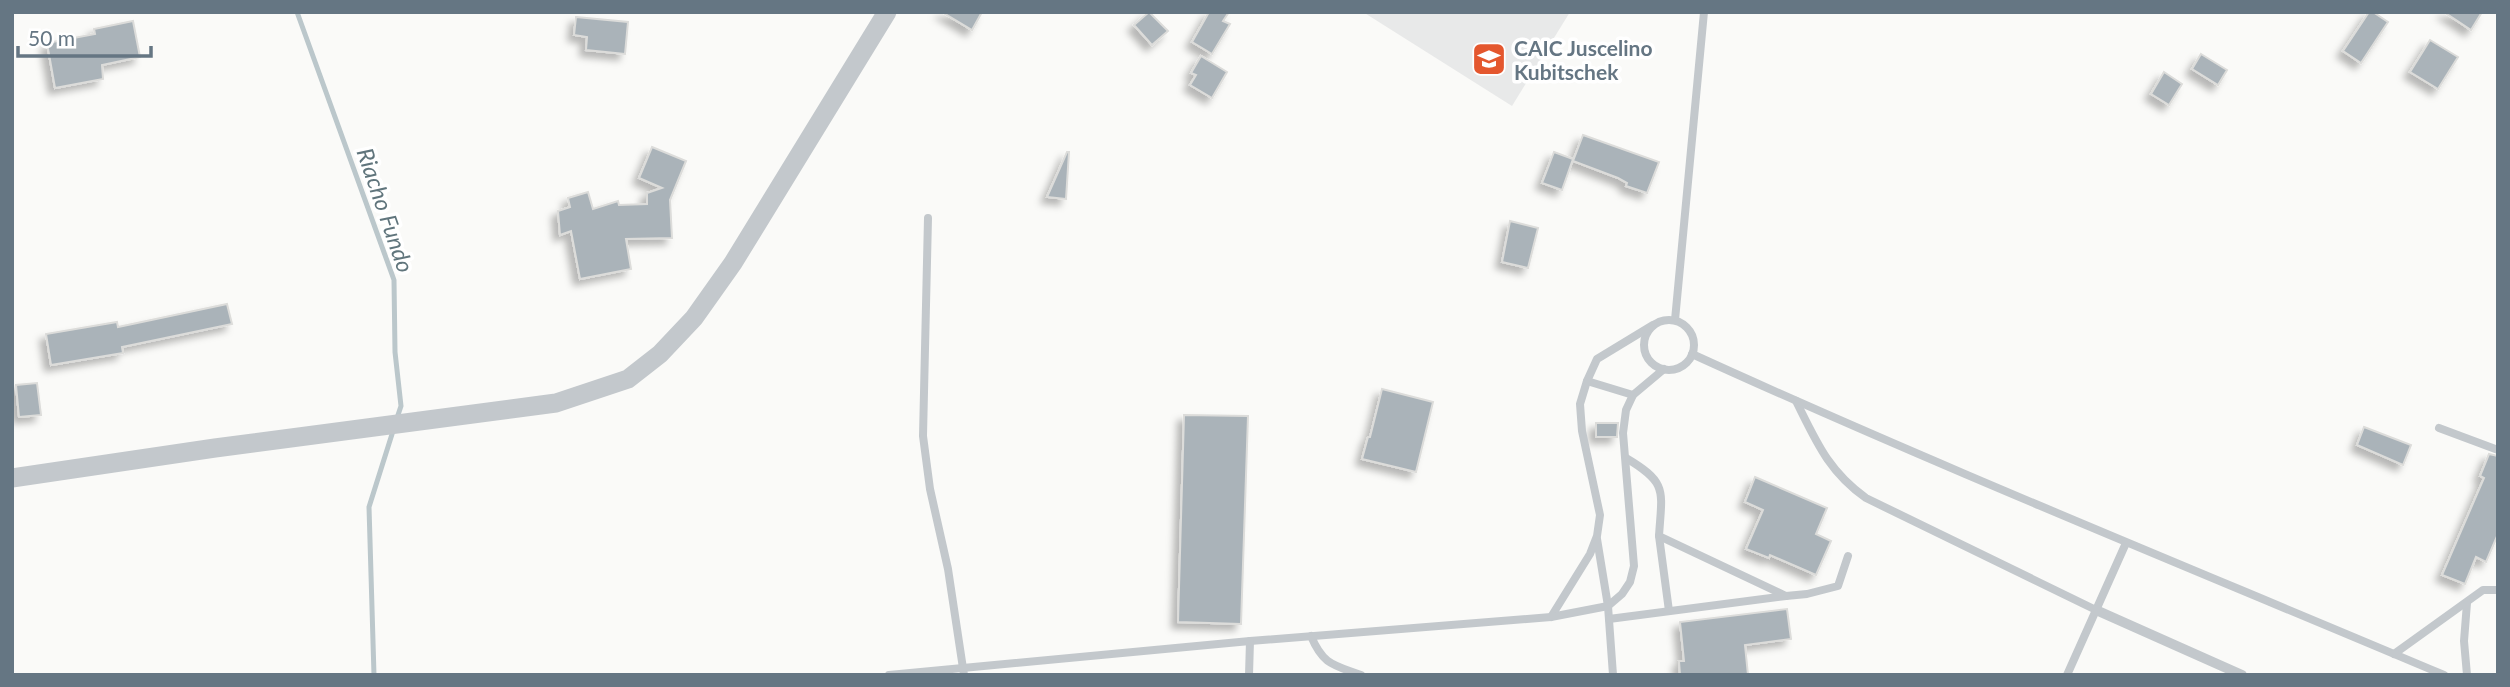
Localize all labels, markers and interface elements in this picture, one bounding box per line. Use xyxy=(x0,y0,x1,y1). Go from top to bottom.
scale bar xyxy=(18,14,150,58)
text: 50 m xyxy=(28,25,75,50)
place label: CAIC Juscelino Kubitschek xyxy=(1514,35,1653,84)
school or university icon: CAIC Juscelino Kubitschek xyxy=(1470,40,1508,78)
water label: Riacho Fundo xyxy=(352,144,420,276)

